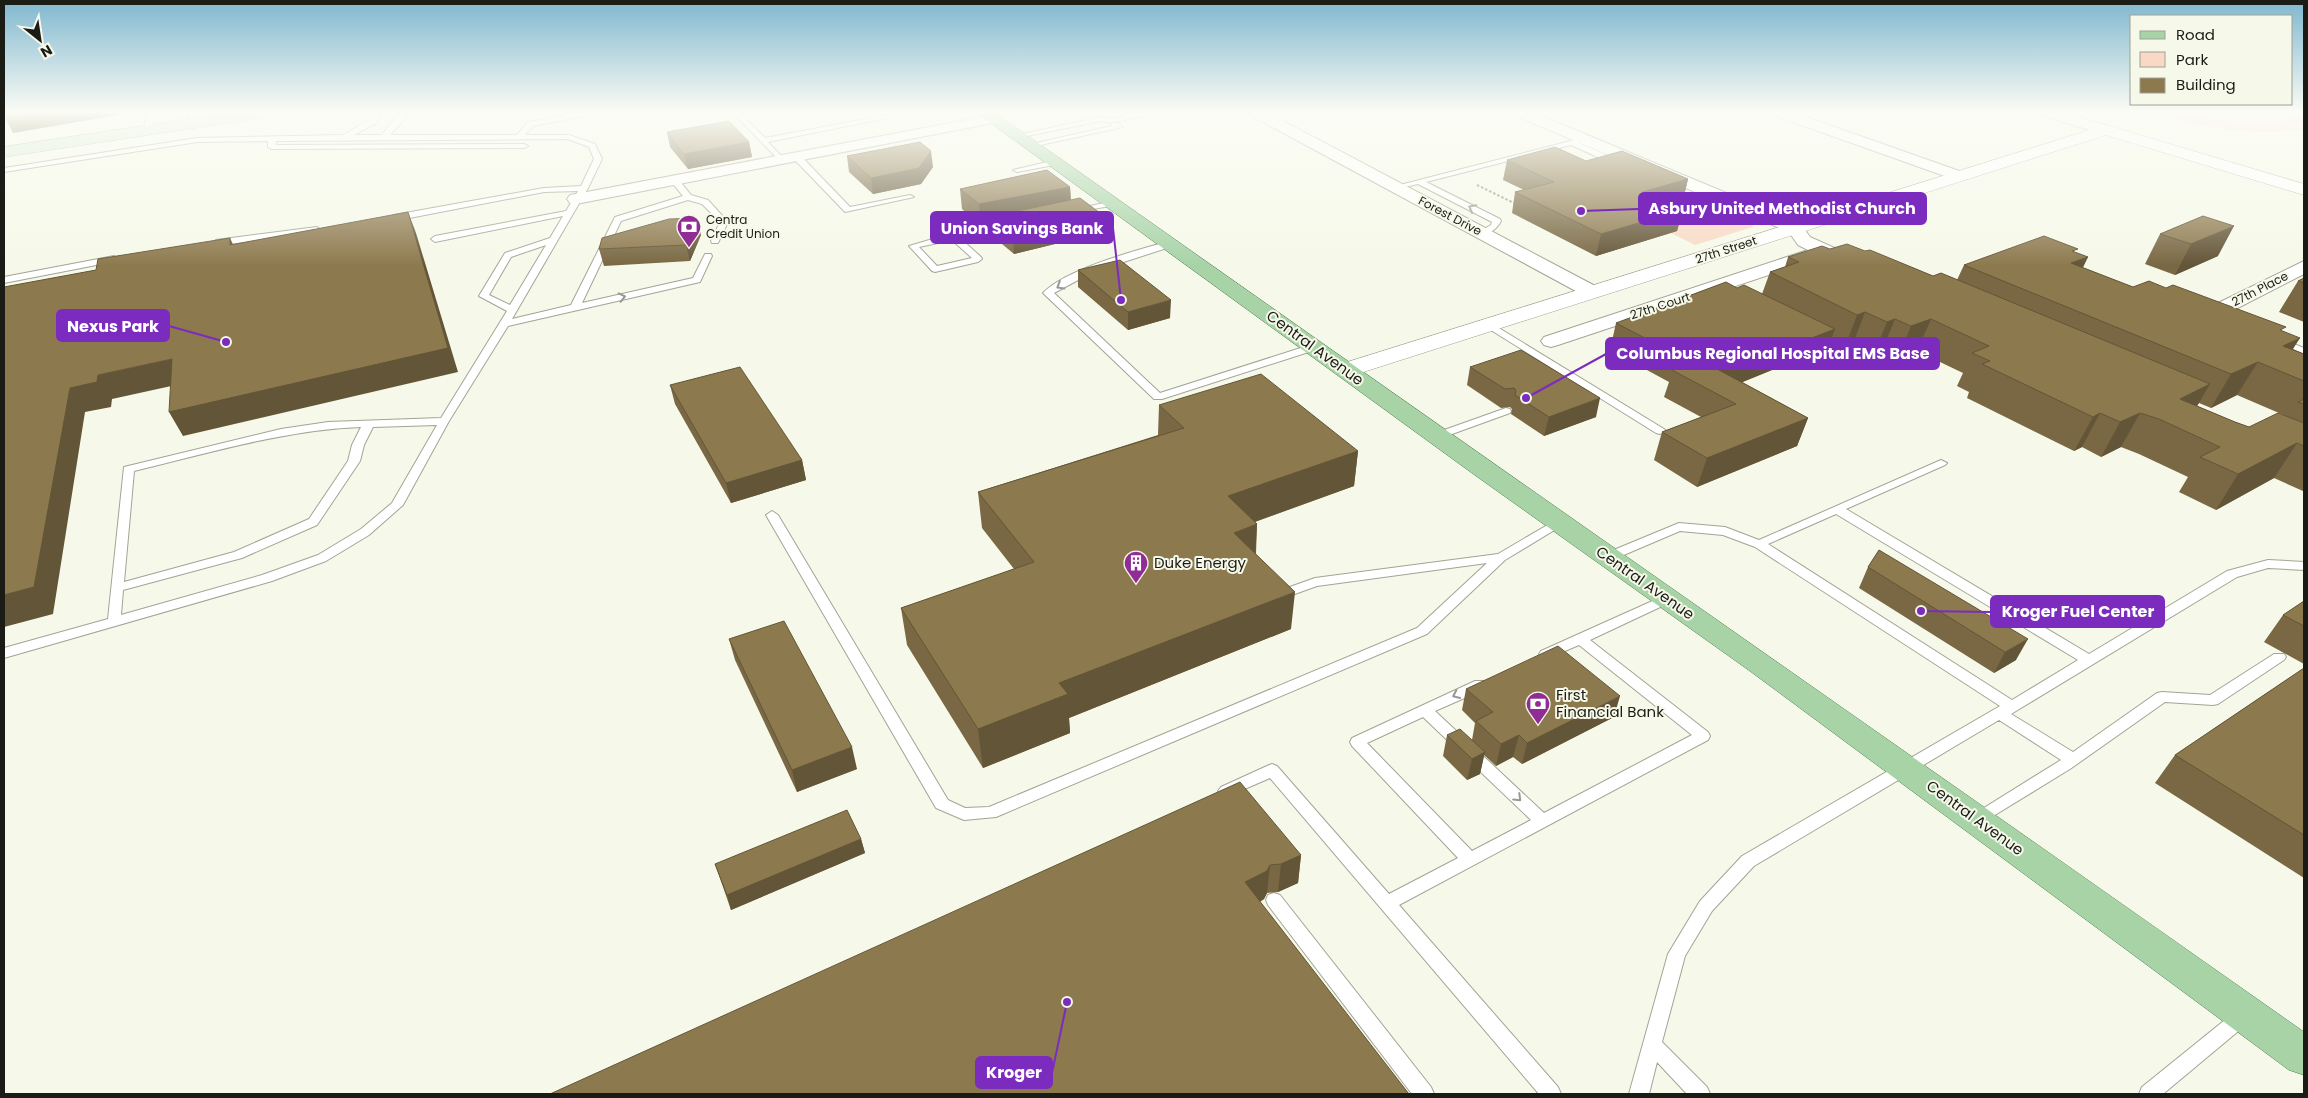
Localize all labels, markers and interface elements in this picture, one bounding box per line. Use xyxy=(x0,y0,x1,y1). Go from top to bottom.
north arrow xyxy=(15,15,65,65)
legend xyxy=(2130,15,2293,105)
text: Road xyxy=(2176,24,2215,45)
text: N xyxy=(37,40,56,63)
text: Park xyxy=(2176,49,2208,70)
text: Building xyxy=(2176,74,2236,95)
street label: Forest Drive xyxy=(1416,192,1485,239)
callout: Asbury United Methodist Church xyxy=(1639,193,1926,224)
text: Asbury United Methodist Church xyxy=(1648,197,1916,220)
one-way arrow xyxy=(1468,204,1477,214)
place label: Centra Credit Union xyxy=(706,211,780,242)
callout: Union Savings Bank xyxy=(931,212,1113,243)
bank icon: Centra Credit Union xyxy=(676,214,702,248)
text: Union Savings Bank xyxy=(941,217,1103,240)
street label: 27th Street xyxy=(1693,232,1759,267)
street label: 27th Place xyxy=(2229,267,2291,310)
one-way arrow xyxy=(1056,279,1065,289)
street label: 27th Court xyxy=(1628,288,1692,323)
one-way arrow xyxy=(618,292,627,302)
street label: Central Avenue xyxy=(1262,305,1368,390)
callout: Nexus Park xyxy=(57,310,169,341)
text: Nexus Park xyxy=(67,315,159,338)
callout: Columbus Regional Hospital EMS Base xyxy=(1606,338,1939,369)
text: Columbus Regional Hospital EMS Base xyxy=(1616,342,1930,365)
street label: Central Avenue xyxy=(1592,541,1699,624)
building icon: Duke Energy xyxy=(1123,550,1149,584)
place label: Duke Energy xyxy=(1154,552,1247,573)
callout: Kroger Fuel Center xyxy=(1991,596,2164,627)
text: Kroger Fuel Center xyxy=(2002,600,2154,623)
place label: First Financial Bank xyxy=(1556,684,1664,722)
one-way arrow xyxy=(1452,689,1461,700)
bank icon: First Financial Bank xyxy=(1525,691,1551,725)
street label: Central Avenue xyxy=(1922,775,2028,860)
one-way arrow xyxy=(1512,793,1521,802)
callout: Kroger xyxy=(976,1057,1052,1088)
text: Kroger xyxy=(986,1061,1042,1084)

